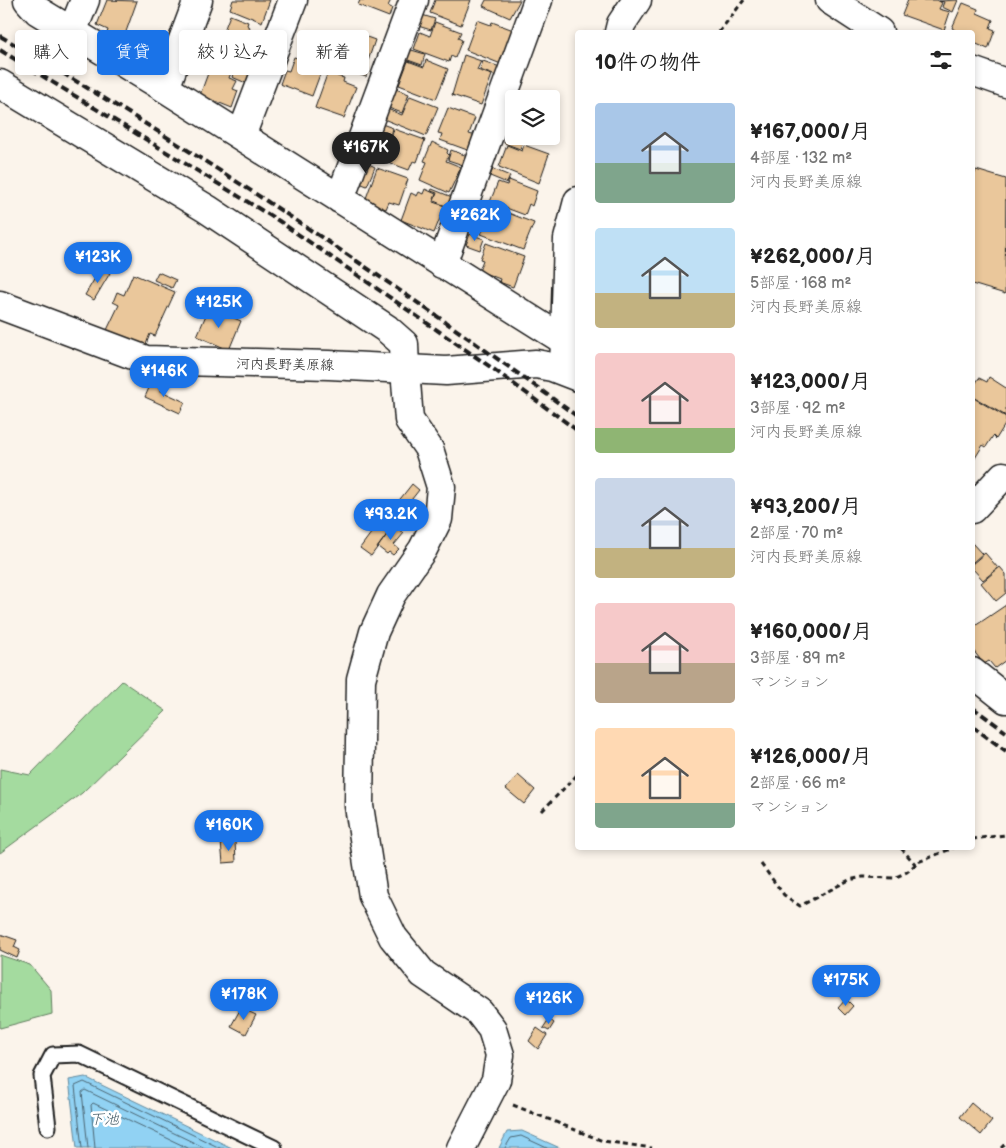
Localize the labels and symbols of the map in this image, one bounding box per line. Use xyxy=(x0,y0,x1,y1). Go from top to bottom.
pin: ¥167K xyxy=(331,132,401,174)
pin: ¥262K xyxy=(440,200,510,242)
pin: ¥123K xyxy=(63,242,133,284)
pin: ¥125K xyxy=(184,286,254,329)
street label: 河内長野美原線 xyxy=(236,355,334,374)
pin: ¥146K xyxy=(129,356,199,398)
pin: ¥93.2K xyxy=(350,498,432,541)
pin: ¥160K xyxy=(194,810,264,852)
pin: ¥175K xyxy=(811,964,881,1007)
pin: ¥178K xyxy=(209,978,279,1021)
pin: ¥126K xyxy=(514,982,584,1025)
water label: 下池 xyxy=(89,1110,120,1129)

